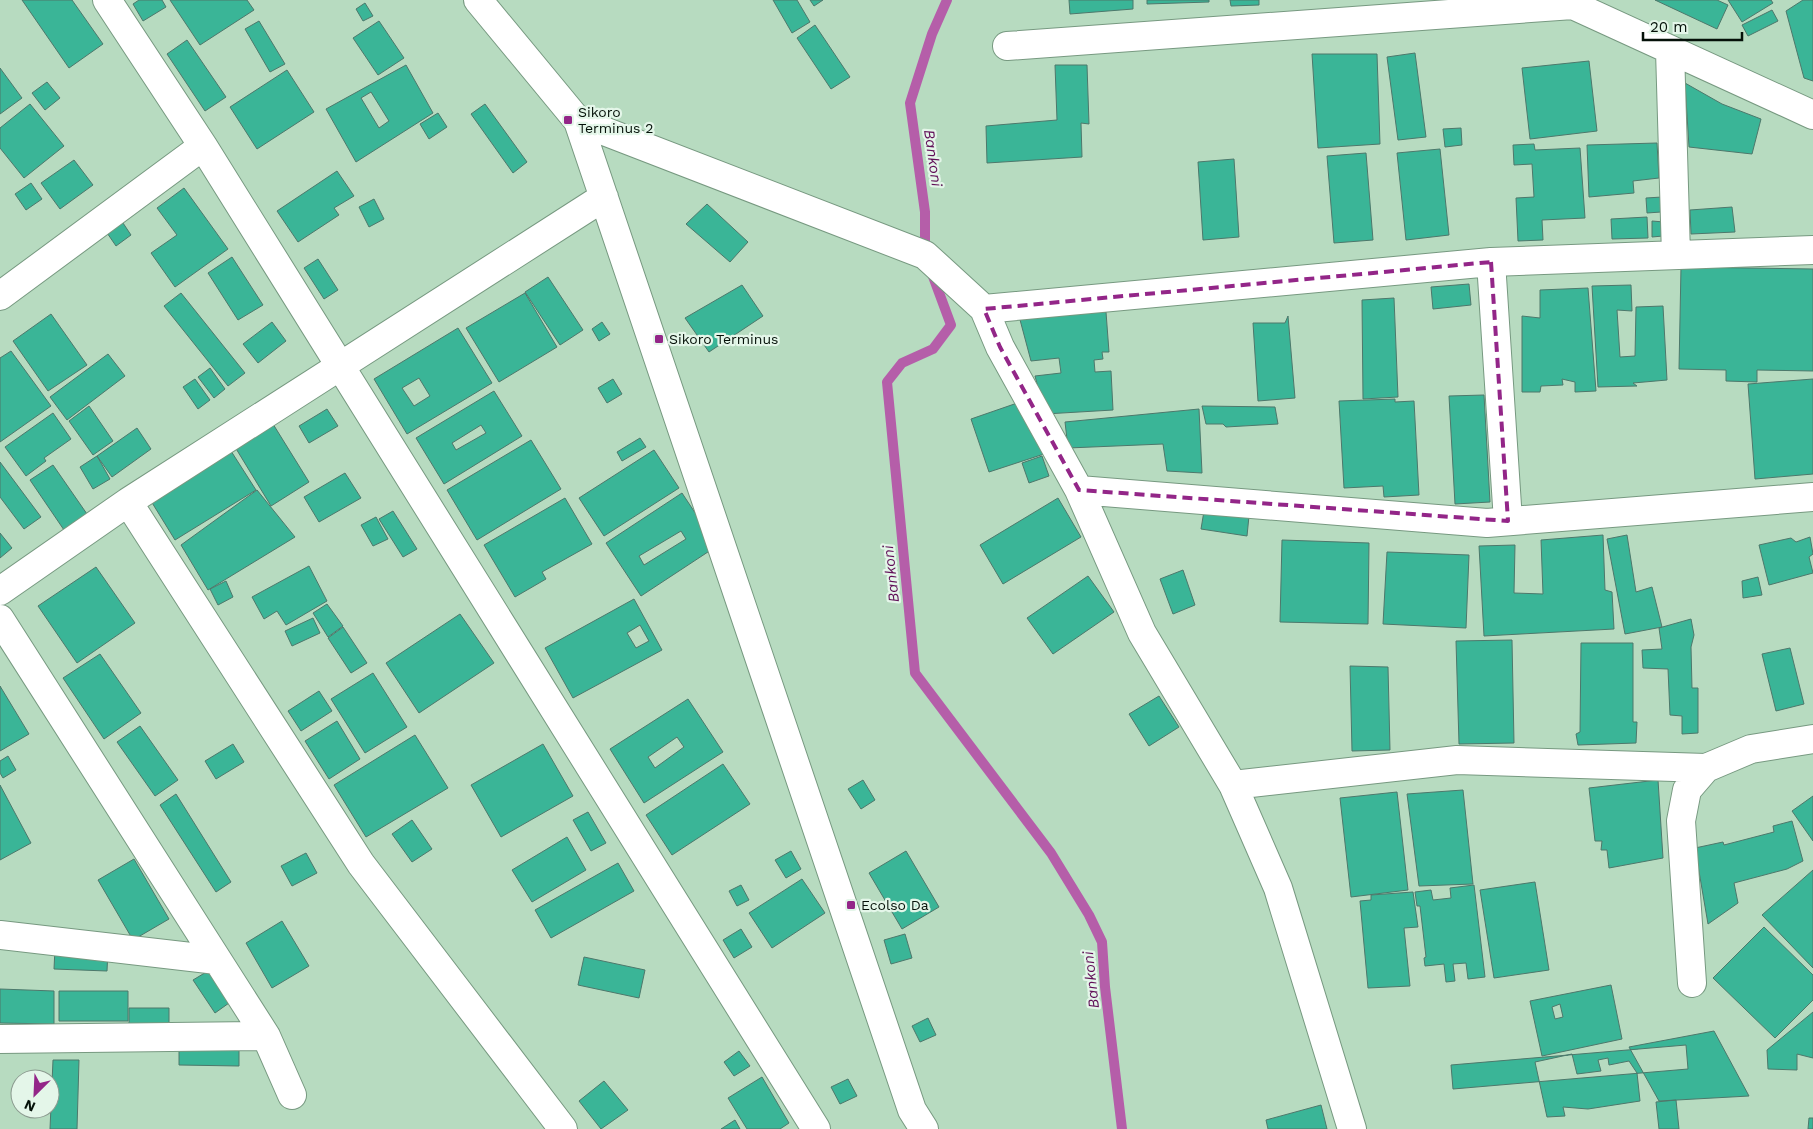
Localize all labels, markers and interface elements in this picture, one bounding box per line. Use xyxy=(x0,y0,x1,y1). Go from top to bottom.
scale bar xyxy=(1643,10,1742,42)
text: 20 m xyxy=(1650,18,1688,36)
place label: Sikoro Terminus 2 xyxy=(578,104,653,136)
marker: Sikoro Terminus 2 xyxy=(562,114,574,126)
water label: Bankoni xyxy=(920,128,946,189)
place label: Sikoro Terminus xyxy=(669,331,778,347)
marker: Sikoro Terminus xyxy=(653,333,665,345)
water label: Bankoni xyxy=(879,543,903,604)
place label: Ecolso Da xyxy=(861,897,929,913)
marker: Ecolso Da xyxy=(845,899,857,911)
water label: Bankoni xyxy=(1079,949,1103,1010)
north arrow xyxy=(10,1069,60,1119)
text: N xyxy=(22,1096,38,1115)

